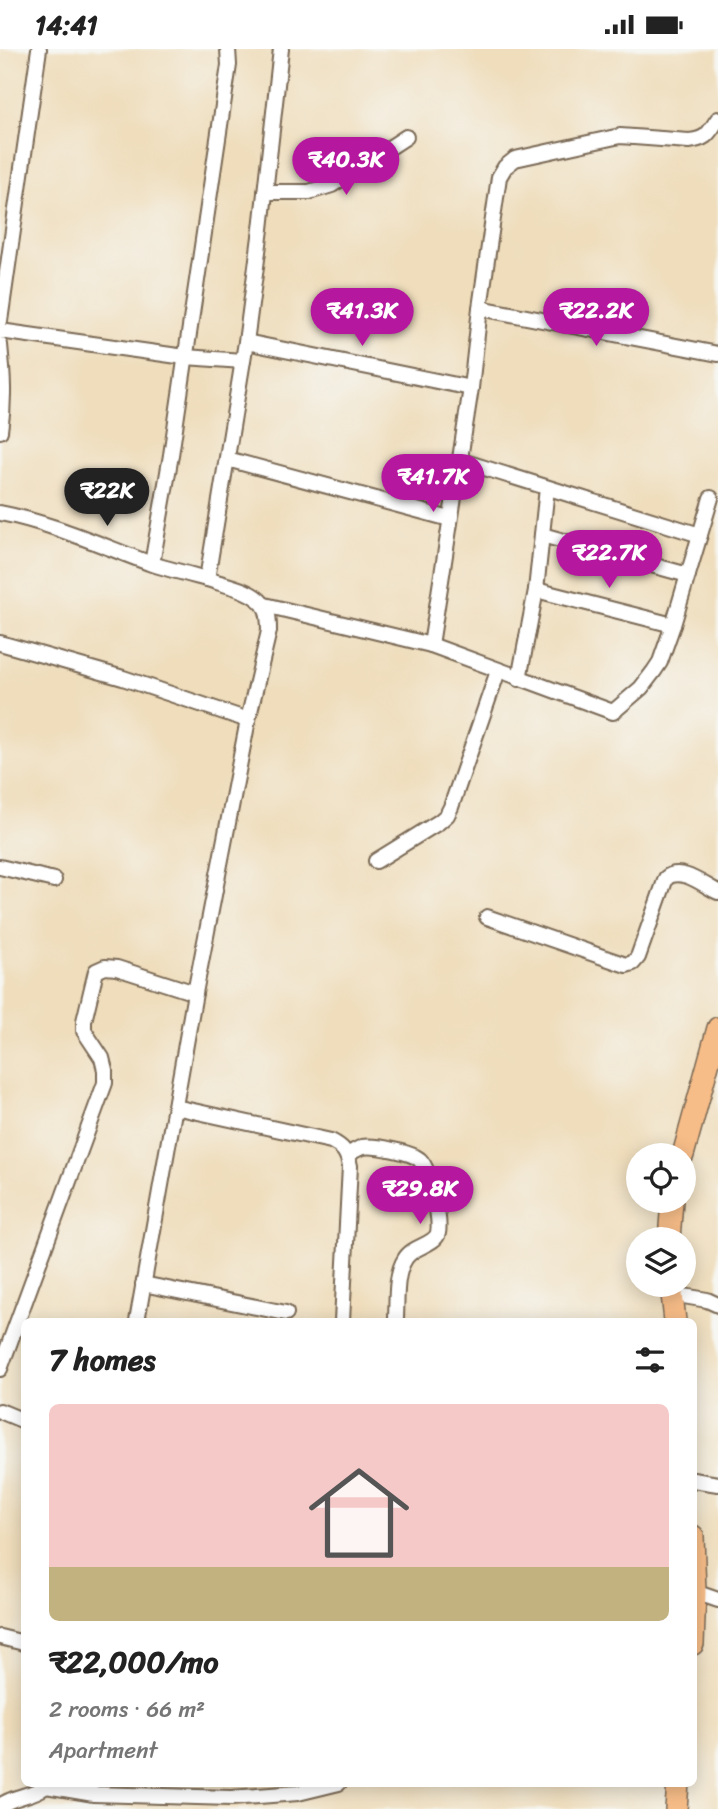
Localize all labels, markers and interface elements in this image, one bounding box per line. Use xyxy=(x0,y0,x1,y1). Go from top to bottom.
text: 14:41 xyxy=(35,2,98,48)
pin: ₹40.3K xyxy=(289,137,403,197)
text: ₹40.3K xyxy=(308,139,384,180)
pin: ₹41.3K xyxy=(305,289,419,348)
pin: ₹22.2K xyxy=(539,289,653,348)
text: ₹41.3K xyxy=(327,290,397,331)
text: ₹22.2K xyxy=(559,290,633,331)
pin: ₹41.7K xyxy=(376,455,490,514)
text: ₹41.7K xyxy=(397,456,469,497)
pin: ₹22K xyxy=(66,469,148,528)
text: ₹22K xyxy=(80,470,134,511)
pin: ₹22.7K xyxy=(552,531,666,590)
text: ₹22.7K xyxy=(572,532,646,573)
map controls xyxy=(626,1143,696,1297)
button: locate xyxy=(626,1143,696,1213)
pin: ₹29.8K xyxy=(363,1167,477,1226)
text: ₹29.8K xyxy=(382,1168,458,1209)
button: layers xyxy=(626,1227,696,1297)
text: 7 homes xyxy=(49,1333,156,1387)
icon: filters xyxy=(631,1341,669,1379)
icon: home xyxy=(296,1450,422,1576)
text: ₹22,000/mo xyxy=(49,1635,219,1689)
text: 2 rooms · 66 m² xyxy=(49,1689,205,1730)
text: Apartment xyxy=(49,1730,158,1771)

